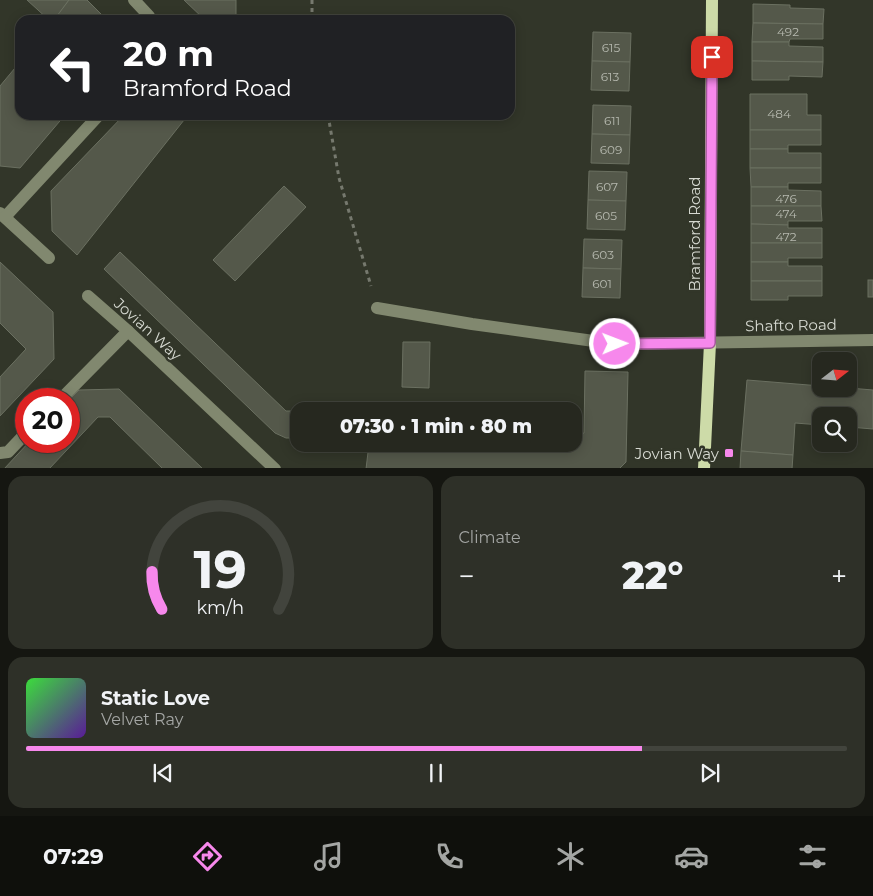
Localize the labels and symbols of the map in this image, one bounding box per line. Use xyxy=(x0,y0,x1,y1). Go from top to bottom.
house number: 492 xyxy=(777,24,799,39)
pin xyxy=(691,36,733,78)
house number: 615 xyxy=(602,40,620,55)
house number: 613 xyxy=(601,69,619,84)
house number: 484 xyxy=(767,106,791,121)
house number: 611 xyxy=(604,113,620,128)
house number: 609 xyxy=(600,142,622,157)
street label: Bramford Road xyxy=(685,177,704,291)
house number: 607 xyxy=(596,179,618,194)
house number: 476 xyxy=(775,191,797,206)
house number: 474 xyxy=(775,206,797,221)
house number: 605 xyxy=(595,208,617,223)
house number: 472 xyxy=(775,229,797,244)
house number: 603 xyxy=(592,247,614,262)
house number: 601 xyxy=(592,276,612,291)
street label: Jovian Way xyxy=(110,293,186,365)
street label: Shafto Road xyxy=(745,315,837,335)
position arrow xyxy=(588,317,640,369)
north arrow xyxy=(812,352,858,398)
speed limit sign: 20 xyxy=(15,388,80,453)
place label: Jovian Way xyxy=(634,444,720,463)
marker: Jovian Way xyxy=(723,447,735,459)

